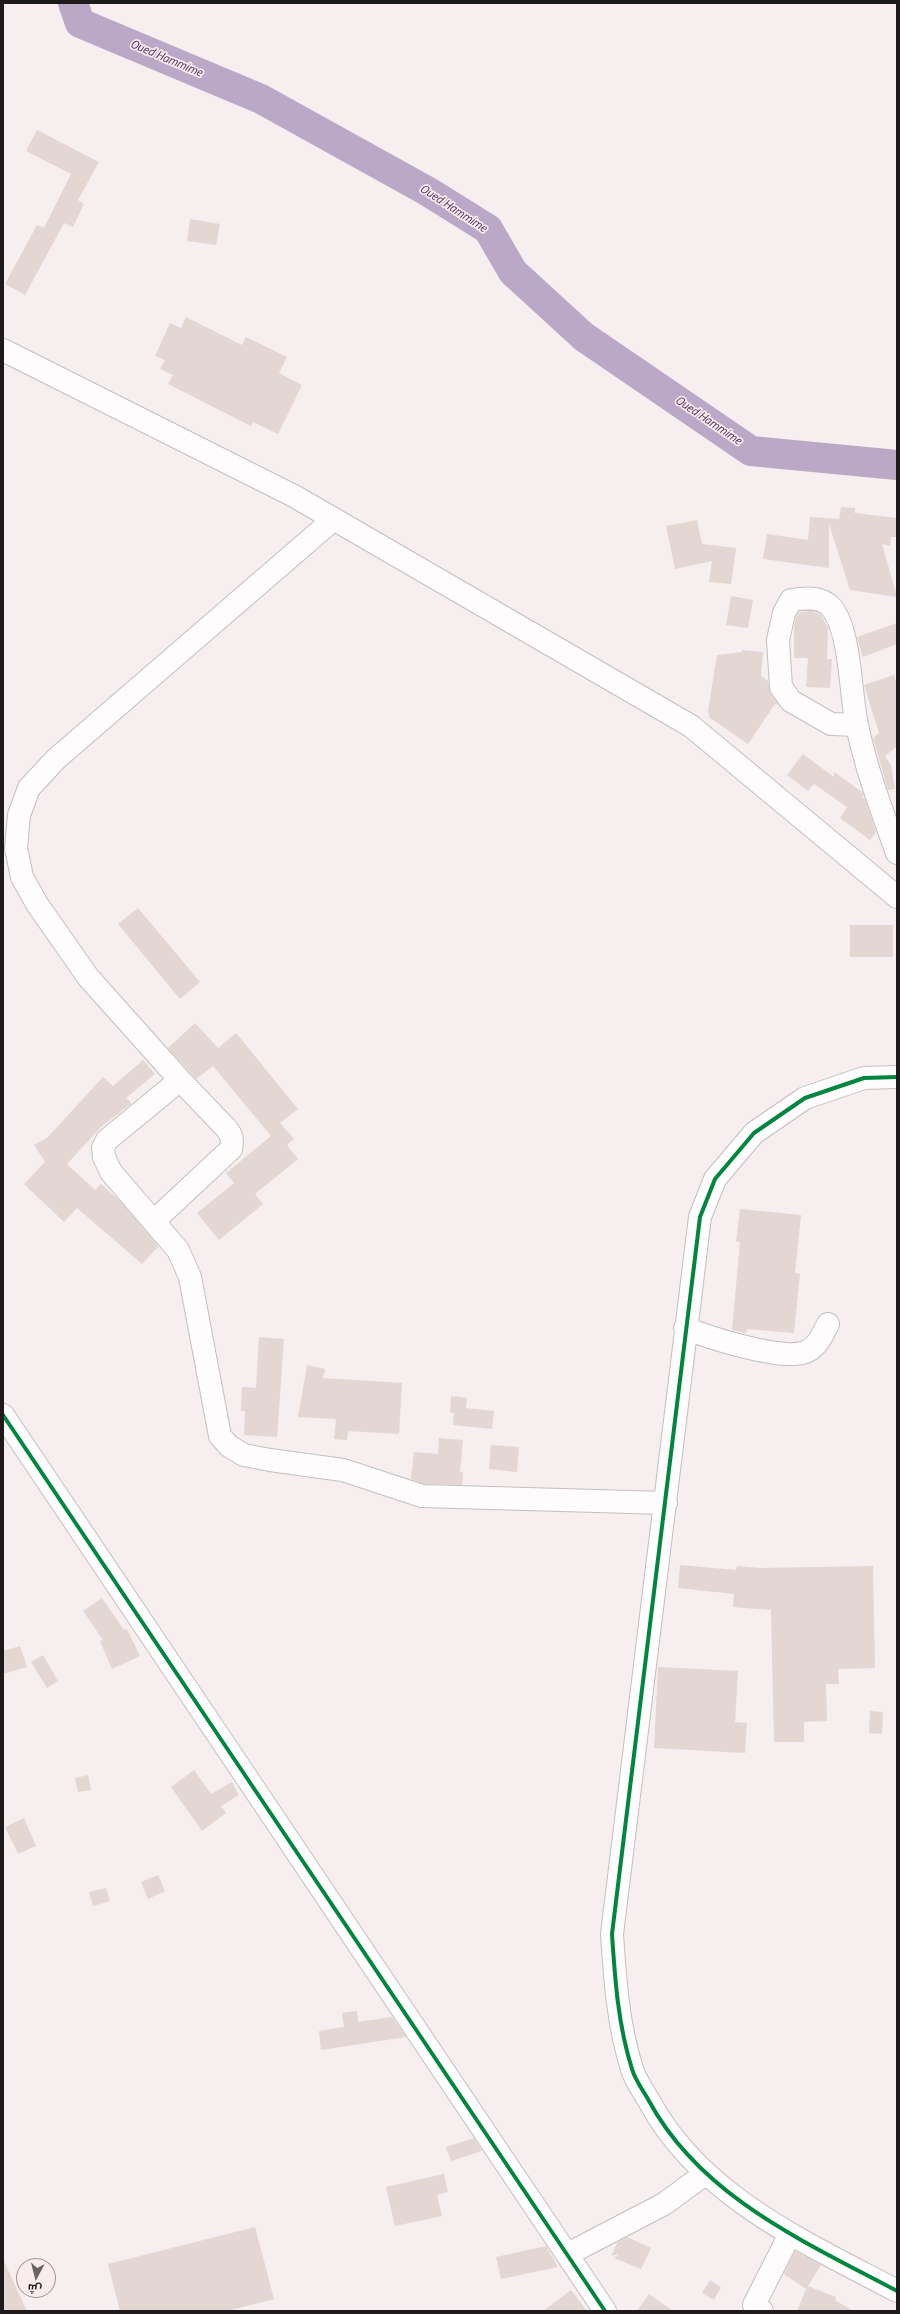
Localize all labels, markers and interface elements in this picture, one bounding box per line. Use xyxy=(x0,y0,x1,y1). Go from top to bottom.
water label: Oued Hammime xyxy=(128,37,204,81)
water label: Oued Hammime xyxy=(417,182,489,236)
water label: Oued Hammime xyxy=(672,393,744,449)
north arrow xyxy=(16,2258,56,2298)
text: ش xyxy=(27,2280,43,2298)

